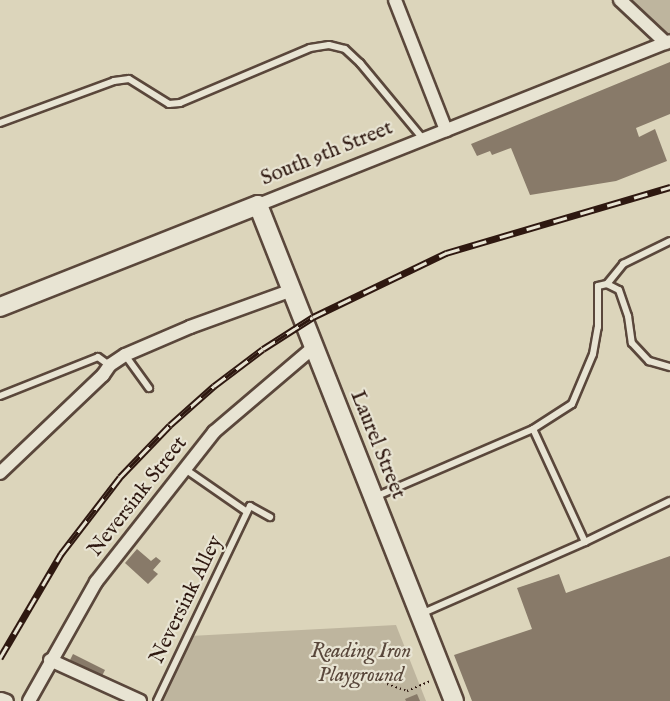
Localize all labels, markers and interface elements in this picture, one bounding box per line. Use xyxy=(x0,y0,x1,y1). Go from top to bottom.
street label: South 9th Street xyxy=(257,116,397,192)
street label: Laurel Street xyxy=(344,387,410,503)
street label: Neversink Street xyxy=(83,432,193,562)
street label: Neversink Alley xyxy=(145,532,229,668)
park label: Reading Iron Playground xyxy=(311,639,411,689)

